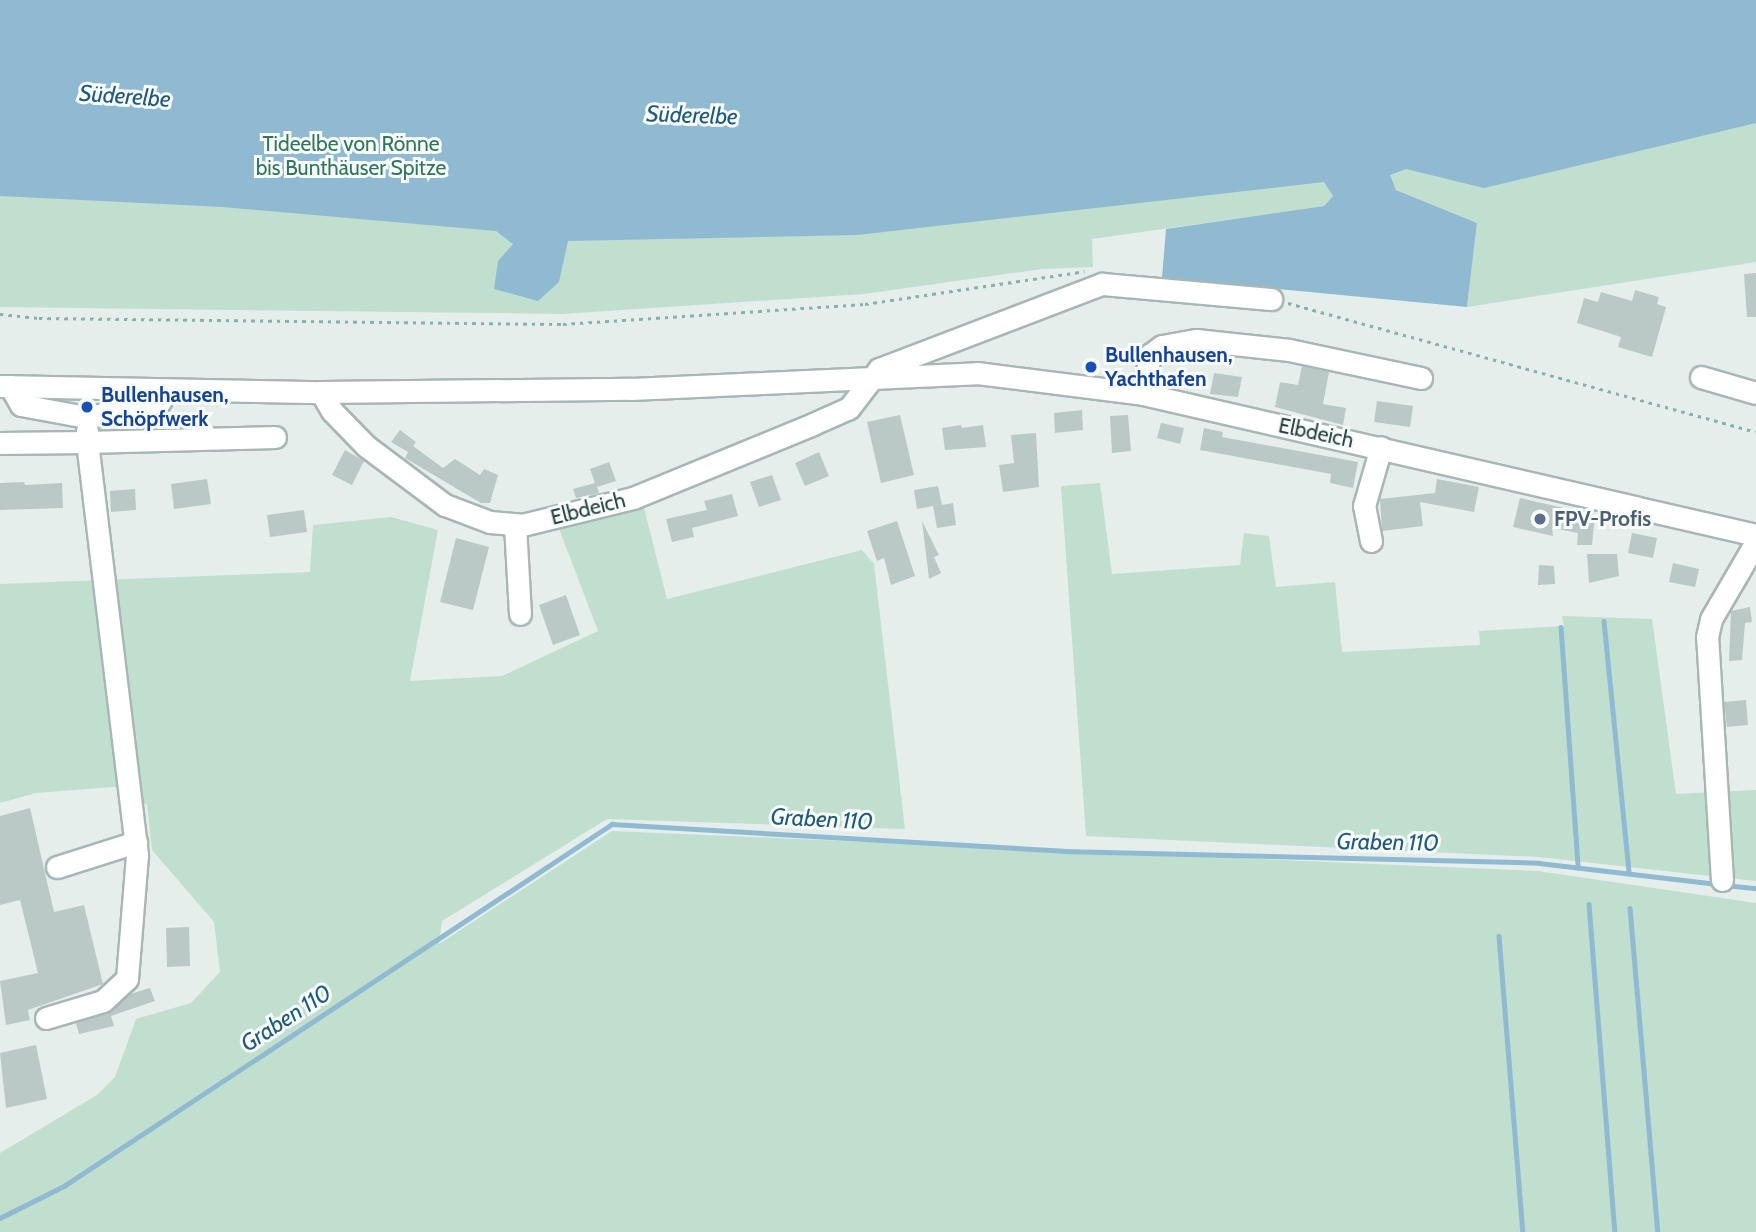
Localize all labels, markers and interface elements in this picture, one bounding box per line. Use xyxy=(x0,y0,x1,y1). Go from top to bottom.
water label: Süderelbe xyxy=(78,79,172,113)
water label: Süderelbe xyxy=(646,100,738,130)
park label: Tideelbe von Rönne bis Bunthäuser Spitze xyxy=(256,131,446,181)
place label: Bullenhausen, Yachthafen xyxy=(1105,342,1233,392)
marker: Bullenhausen, Yachthafen xyxy=(1083,359,1099,375)
place label: Bullenhausen, Schöpfwerk xyxy=(101,382,229,432)
marker: Bullenhausen, Schöpfwerk xyxy=(79,399,95,415)
street label: Elbdeich xyxy=(1276,413,1356,453)
street label: Elbdeich xyxy=(548,488,628,530)
place label: FPV-Profis xyxy=(1554,506,1651,532)
marker: FPV-Profis xyxy=(1532,511,1548,527)
water label: Graben 110 xyxy=(770,803,874,835)
water label: Graben 110 xyxy=(1336,827,1440,857)
water label: Graben 110 xyxy=(235,978,337,1058)

